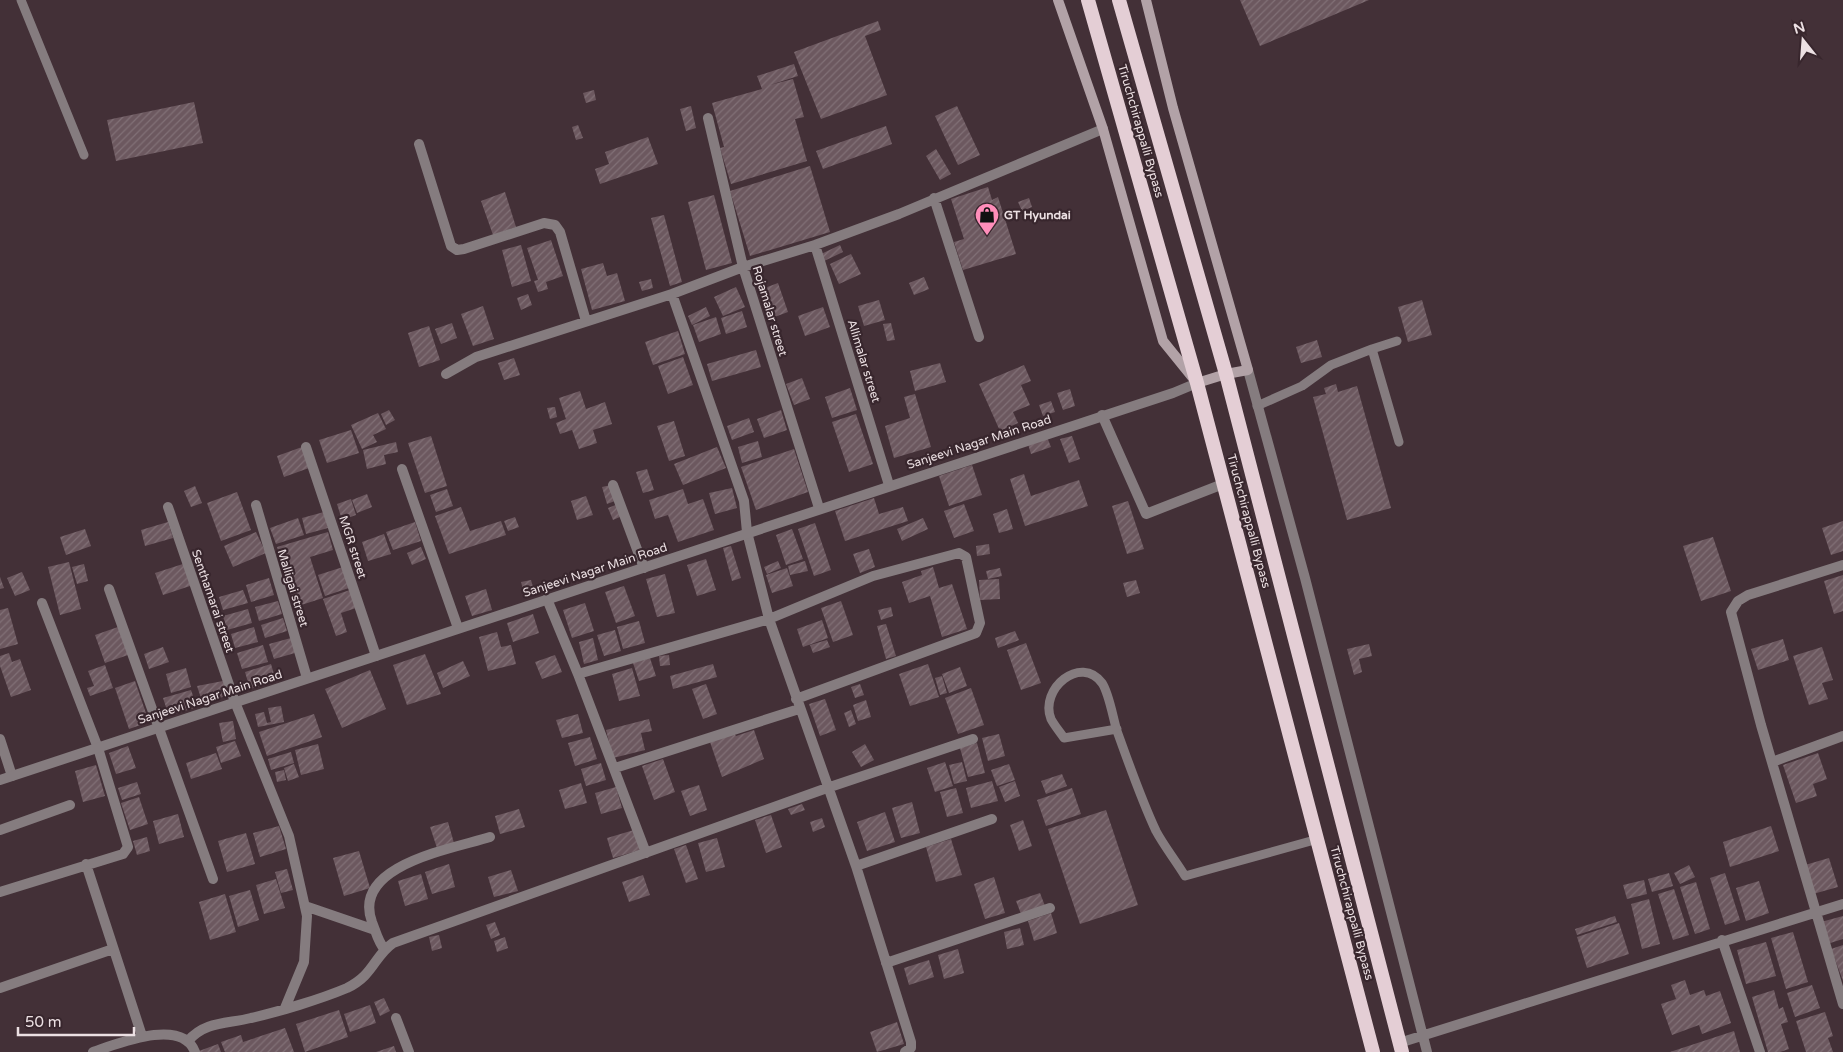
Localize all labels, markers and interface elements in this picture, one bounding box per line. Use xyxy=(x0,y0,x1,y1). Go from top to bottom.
north arrow xyxy=(1778,15,1828,65)
text: N xyxy=(1791,18,1807,38)
street label: Tiruchchirappalli Bypass xyxy=(1115,63,1167,200)
shop icon: GT Hyundai xyxy=(974,202,1000,236)
place label: GT Hyundai xyxy=(1004,208,1071,223)
street label: Rojamalar street xyxy=(750,264,791,358)
street label: Allimalar street xyxy=(845,318,883,405)
street label: Sanjeevi Nagar Main Road xyxy=(905,412,1053,472)
street label: Tiruchchirappalli Bypass xyxy=(1224,452,1274,590)
street label: MGR street xyxy=(336,514,370,581)
street label: Sanjeevi Nagar Main Road xyxy=(521,540,669,600)
street label: Malligai street xyxy=(275,547,312,629)
street label: Senthamarai street xyxy=(189,548,237,655)
street label: Sanjeevi Nagar Main Road xyxy=(136,667,284,727)
street label: Tiruchchirappalli Bypass xyxy=(1327,844,1377,982)
scale bar xyxy=(18,1004,134,1036)
text: 50 m xyxy=(25,1013,62,1031)

